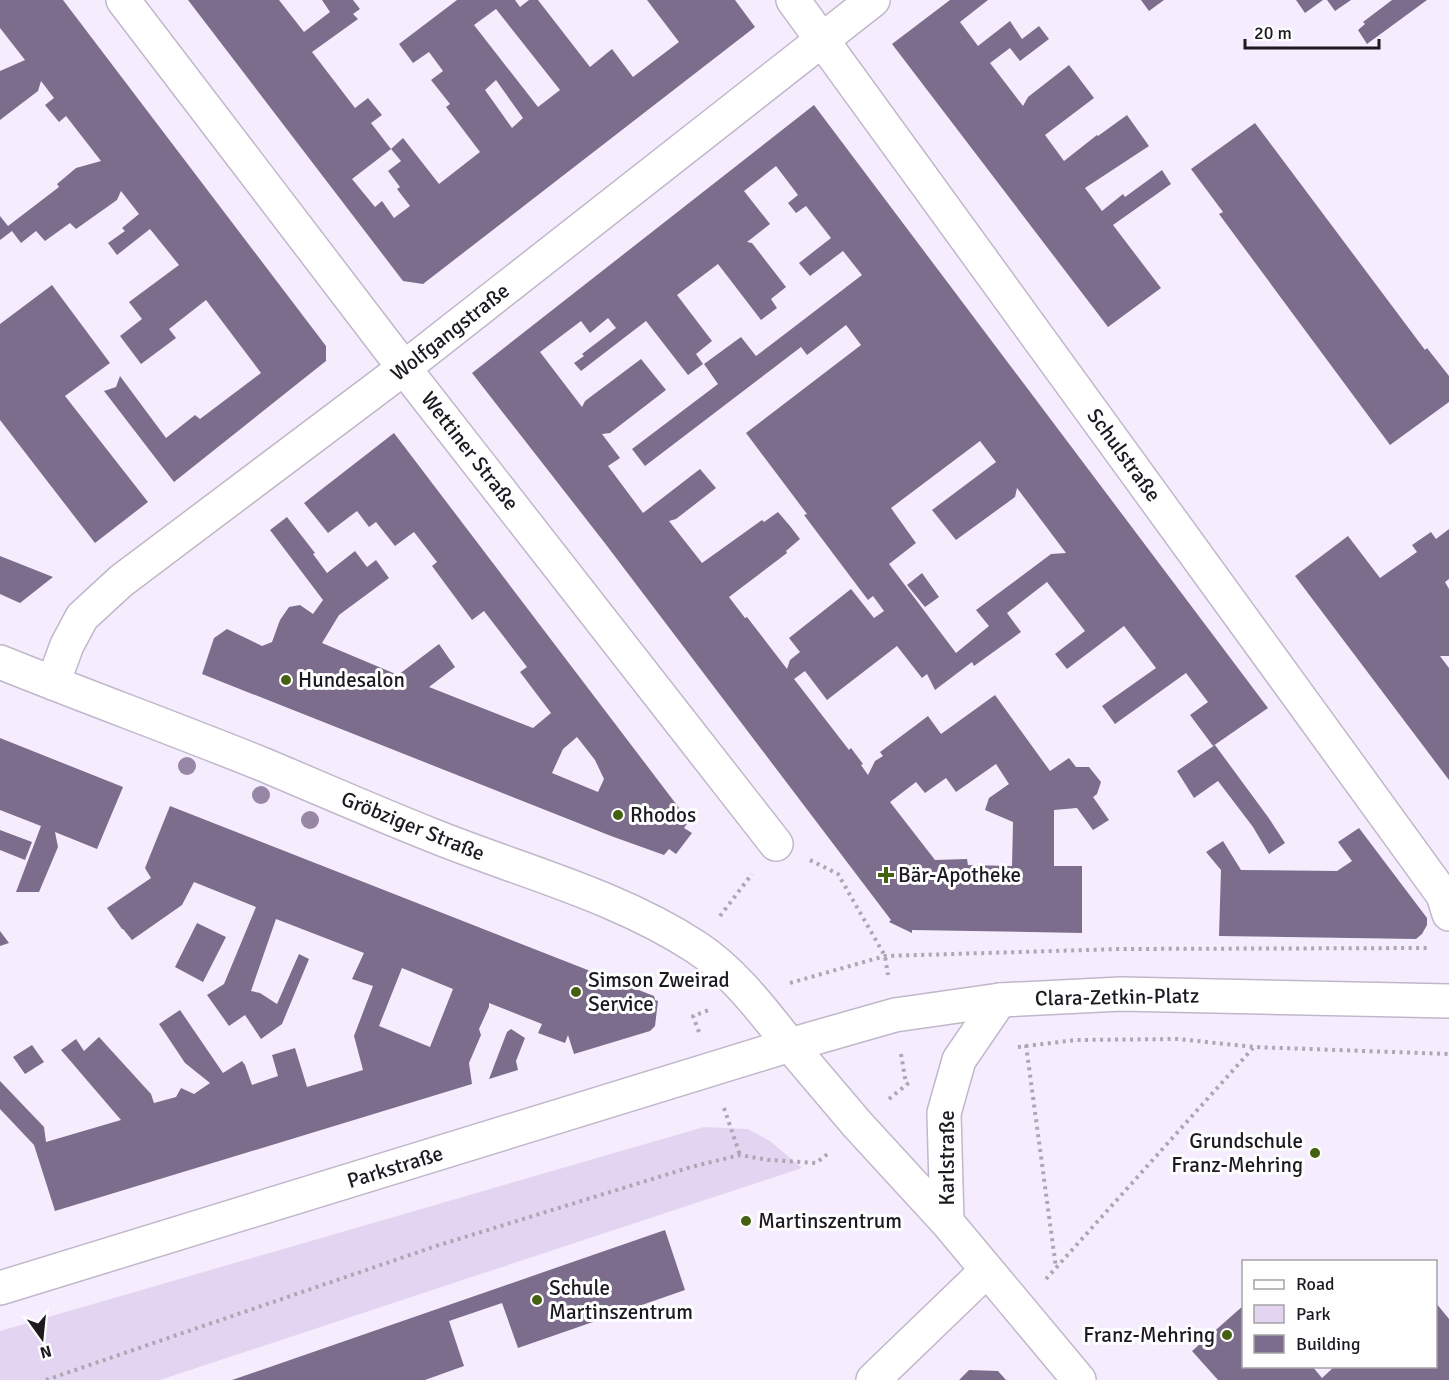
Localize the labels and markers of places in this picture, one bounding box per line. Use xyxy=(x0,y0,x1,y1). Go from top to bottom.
place label: Hundesalon xyxy=(298,667,405,693)
marker: Hundesalon xyxy=(279,673,293,687)
place label: Rhodos xyxy=(630,802,696,828)
marker: Rhodos xyxy=(611,808,625,822)
place label: Bär-Apotheke xyxy=(898,862,1021,888)
marker: Bär-Apotheke xyxy=(879,868,893,882)
place label: Simson Zweirad Service xyxy=(588,967,730,1017)
marker: Simson Zweirad Service xyxy=(569,985,583,999)
place label: Grundschule Franz-Mehring xyxy=(1171,1128,1303,1178)
marker: Grundschule Franz-Mehring xyxy=(1308,1146,1322,1160)
place label: Martinszentrum xyxy=(758,1208,902,1234)
marker: Martinszentrum xyxy=(739,1214,753,1228)
place label: Schule Martinszentrum xyxy=(549,1275,693,1325)
marker: Schule Martinszentrum xyxy=(530,1293,544,1307)
place label: Franz-Mehring xyxy=(1083,1322,1215,1348)
marker: Franz-Mehring xyxy=(1220,1328,1234,1342)

